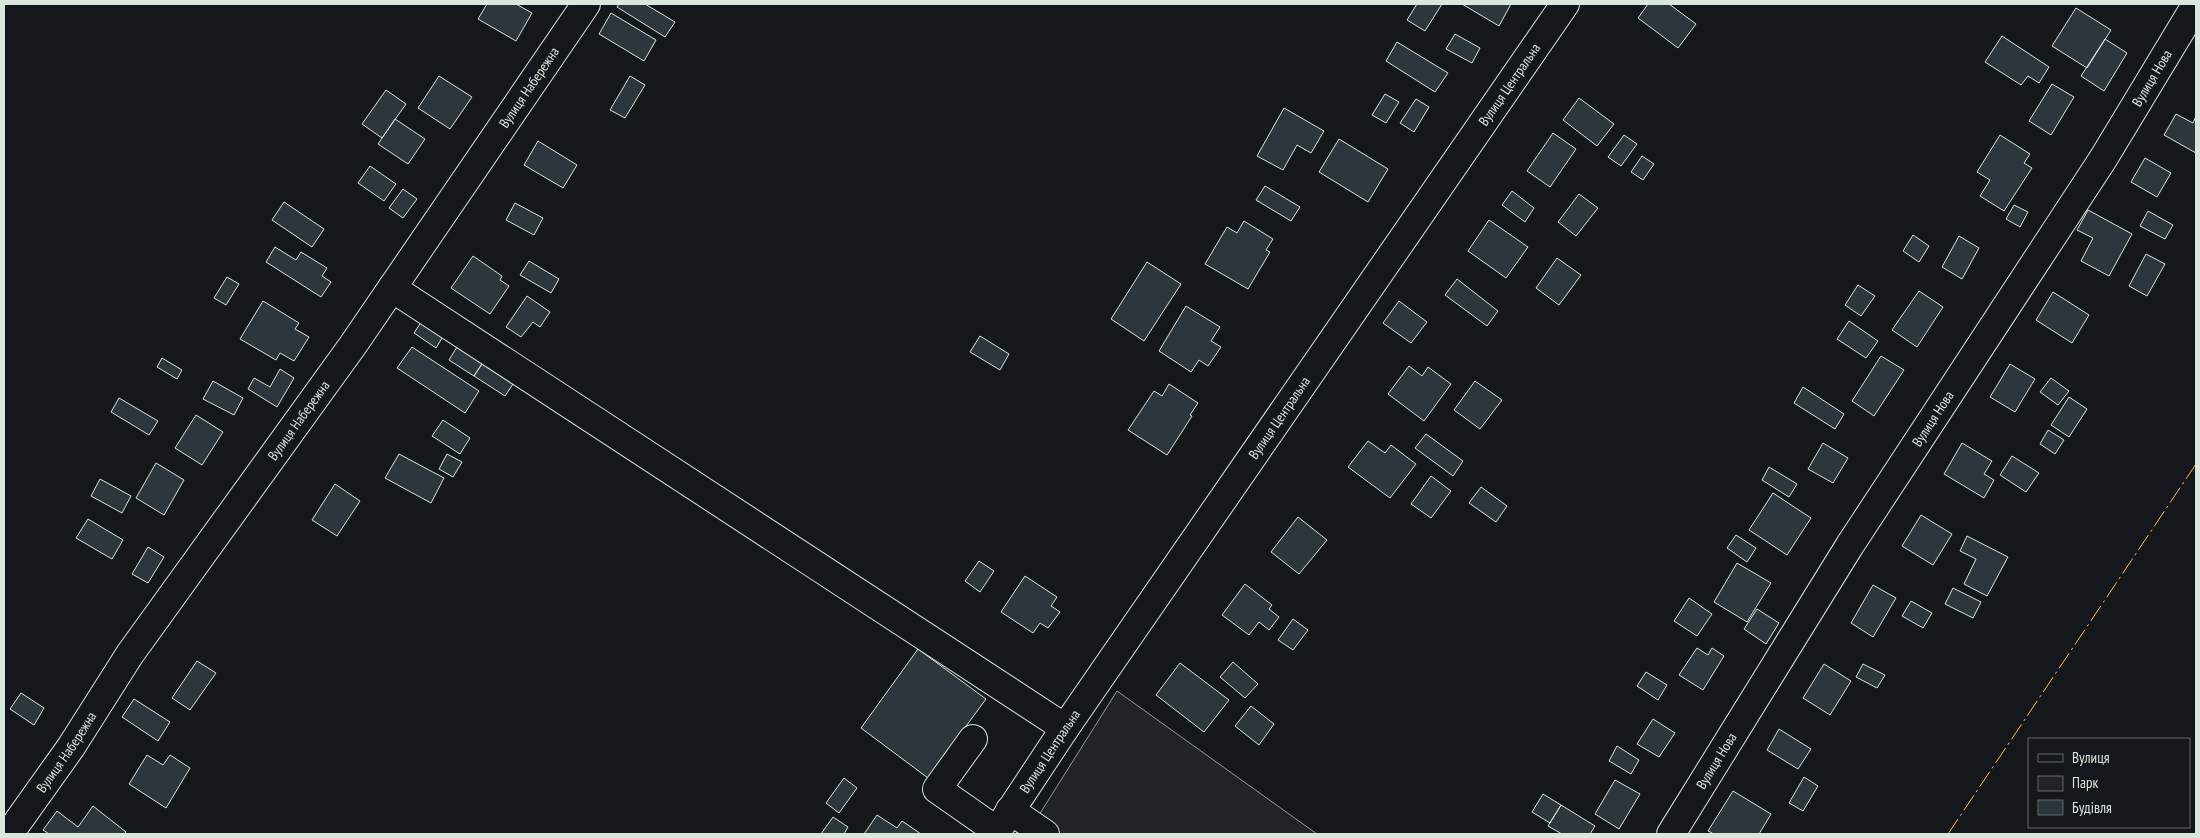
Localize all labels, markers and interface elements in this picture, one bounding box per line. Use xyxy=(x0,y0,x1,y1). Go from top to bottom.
street label: Вулиця Центральна xyxy=(1475,40,1544,129)
street label: Вулиця Набережна xyxy=(495,43,563,131)
street label: Вулиця Нова xyxy=(2128,46,2176,110)
street label: Вулиця Центральна xyxy=(1244,373,1314,463)
street label: Вулиця Набережна xyxy=(264,377,333,464)
street label: Вулиця Нова xyxy=(1908,387,1958,450)
street label: Вулиця Центральна xyxy=(1015,706,1084,797)
street label: Вулиця Набережна xyxy=(32,708,100,796)
street label: Вулиця Нова xyxy=(1692,729,1741,792)
legend xyxy=(2028,738,2190,828)
text: Вулиця xyxy=(2072,748,2110,767)
text: Парк xyxy=(2072,773,2098,792)
text: Будівля xyxy=(2072,798,2112,817)

